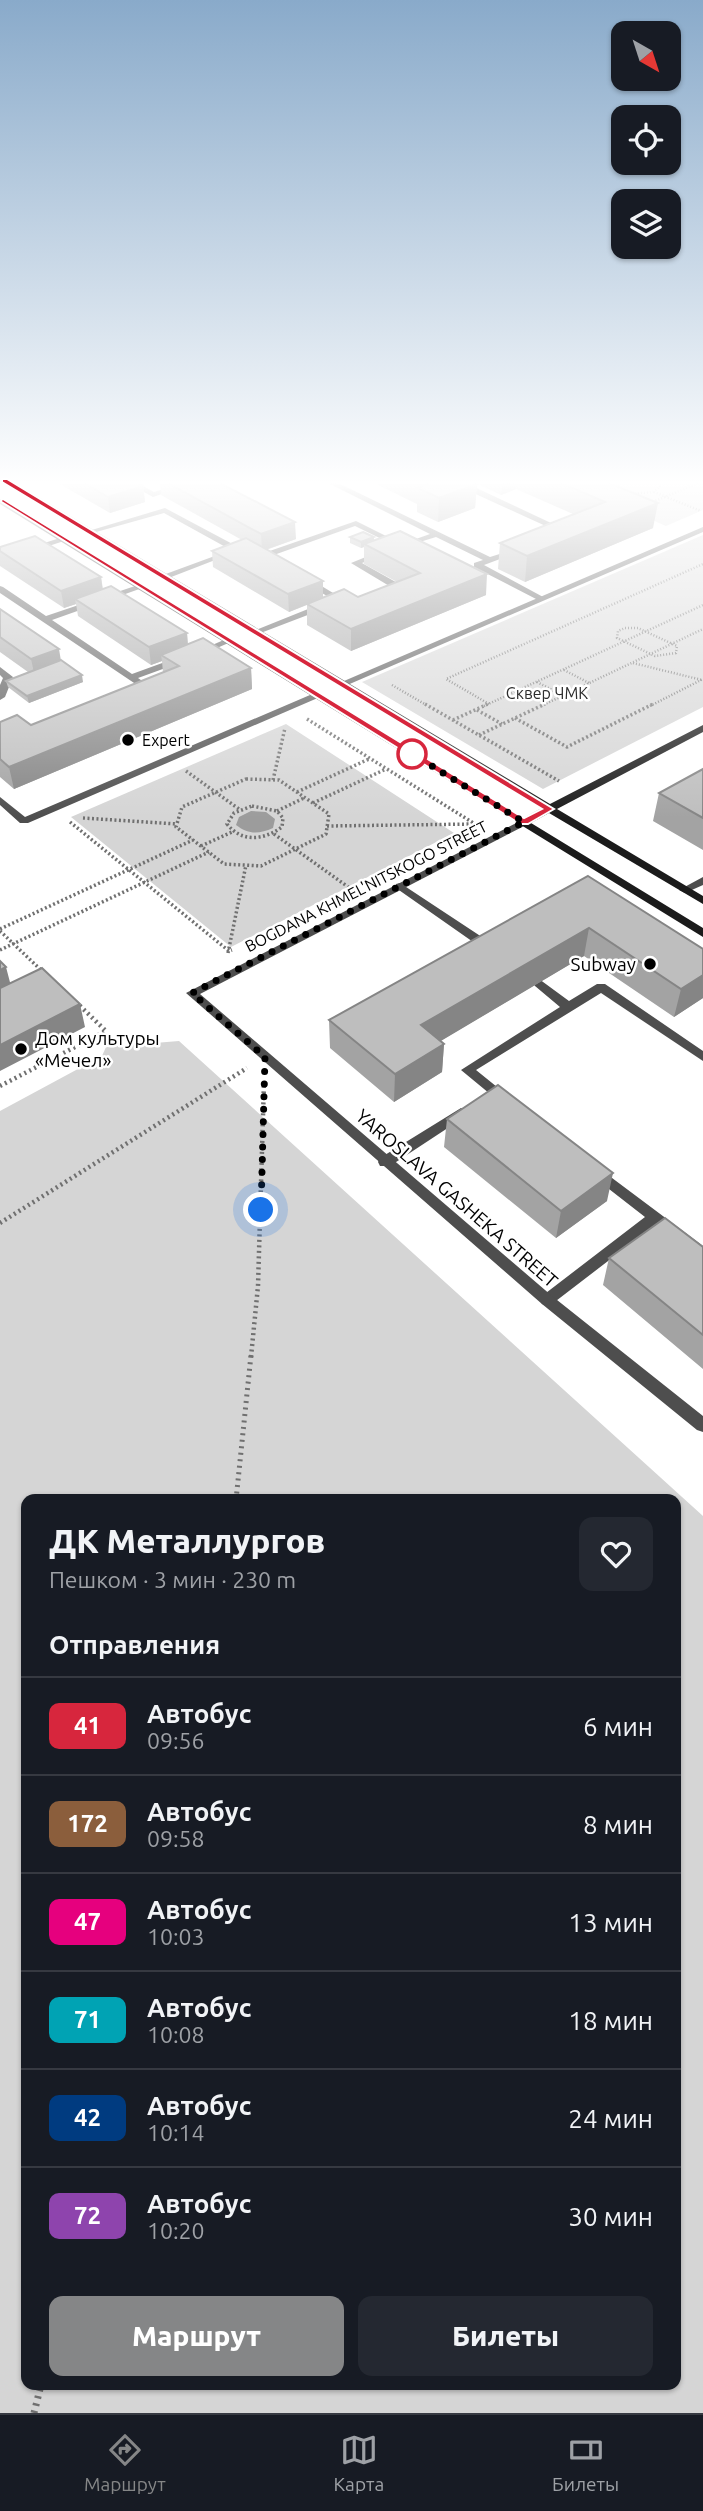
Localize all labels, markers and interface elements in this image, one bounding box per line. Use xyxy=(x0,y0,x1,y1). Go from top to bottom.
north arrow xyxy=(611,21,681,91)
map controls xyxy=(611,21,681,259)
button: locate xyxy=(611,105,681,175)
button: layers xyxy=(611,189,681,259)
park label: Сквер ЧМК xyxy=(506,684,588,702)
place label: Expert xyxy=(142,731,190,749)
marker: Expert xyxy=(120,732,136,748)
unlabelled marker xyxy=(397,739,427,769)
street label: BOGDANA KHMEL'NITSKOGO STREET xyxy=(242,817,490,955)
place label: Subway xyxy=(570,953,636,975)
marker: Subway xyxy=(642,956,658,972)
place label: Дом культуры «Мечел» xyxy=(35,1027,160,1071)
marker: Дом культуры «Мечел» xyxy=(13,1041,29,1057)
street label: YAROSLAVA GASHEKA STREET xyxy=(352,1104,563,1292)
your location xyxy=(243,1192,278,1227)
button: heart xyxy=(579,1517,653,1591)
text: ДК Металлургов xyxy=(49,1522,325,1559)
text: Пешком · 3 мин · 230 m xyxy=(49,1567,296,1592)
text: Отправления xyxy=(49,1630,220,1659)
text: Автобус xyxy=(147,1699,251,1728)
text: 41 xyxy=(74,1712,101,1739)
text: 6 мин xyxy=(583,1712,653,1741)
text: 09:56 xyxy=(147,1728,205,1753)
text: Автобус xyxy=(147,1797,251,1826)
text: 172 xyxy=(67,1810,108,1837)
text: 8 мин xyxy=(583,1810,653,1839)
text: 09:58 xyxy=(147,1826,205,1851)
text: Автобус xyxy=(147,1895,251,1924)
text: 47 xyxy=(74,1908,101,1935)
text: 13 мин xyxy=(568,1908,653,1937)
text: 10:03 xyxy=(147,1924,205,1949)
text: Автобус xyxy=(147,1993,251,2022)
text: 71 xyxy=(74,2006,101,2033)
text: 18 мин xyxy=(568,2006,653,2035)
text: 10:08 xyxy=(147,2022,205,2047)
text: Автобус xyxy=(147,2091,251,2120)
text: 42 xyxy=(74,2104,101,2131)
text: 24 мин xyxy=(568,2104,653,2133)
text: 10:14 xyxy=(147,2120,205,2145)
text: Автобус xyxy=(147,2189,251,2218)
text: 72 xyxy=(74,2202,101,2229)
text: 30 мин xyxy=(568,2202,653,2231)
text: 10:20 xyxy=(147,2218,205,2243)
button: Маршрут xyxy=(49,2296,344,2376)
button: Билеты xyxy=(358,2296,653,2376)
tab: Маршрут xyxy=(84,2431,166,2495)
tab: Карта xyxy=(334,2431,384,2495)
tab: Билеты xyxy=(552,2431,619,2495)

